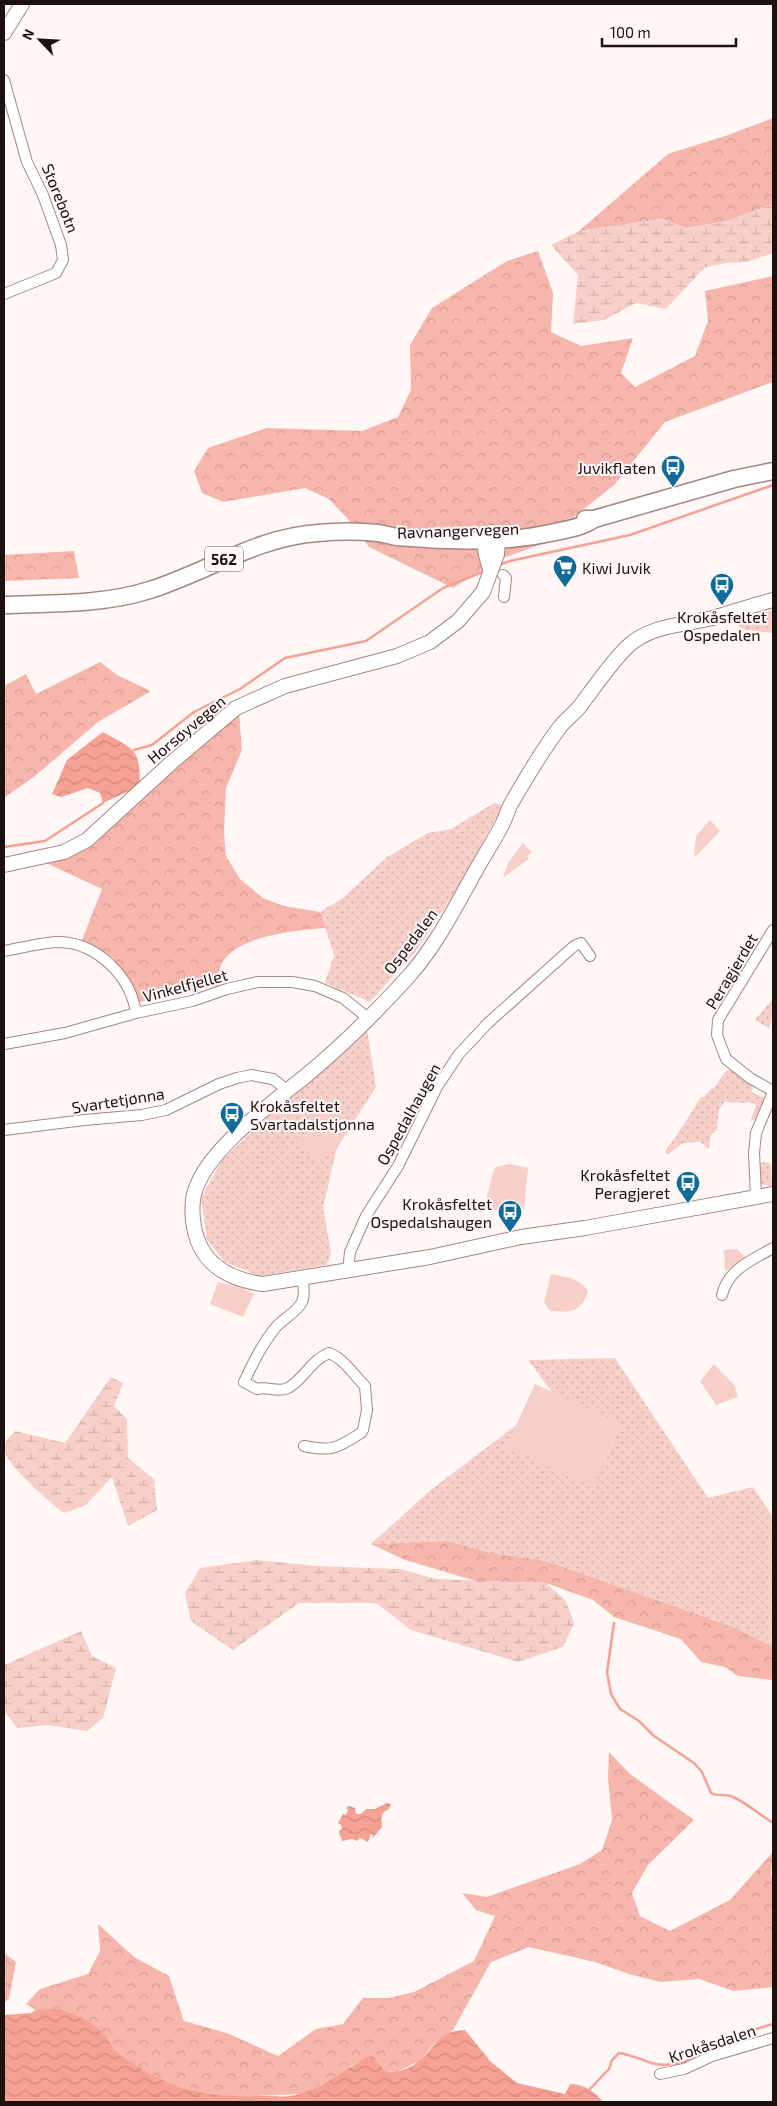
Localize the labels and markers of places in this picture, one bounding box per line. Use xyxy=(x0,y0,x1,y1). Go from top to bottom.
bus stop icon: Juvikflaten xyxy=(660,454,686,488)
place label: Juvikflaten xyxy=(577,458,656,477)
supermarket icon: Kiwi Juvik xyxy=(552,554,578,588)
place label: Kiwi Juvik xyxy=(582,558,651,577)
bus stop icon: Krokåsfeltet Ospedalen xyxy=(709,572,735,606)
place label: Krokåsfeltet Ospedalen xyxy=(677,607,767,644)
place label: Krokåsfeltet Svartadalstjønna xyxy=(250,1096,375,1134)
bus stop icon: Krokåsfeltet Svartadalstjønna xyxy=(219,1101,245,1135)
place label: Krokåsfeltet Peragjeret xyxy=(580,1165,670,1203)
bus stop icon: Krokåsfeltet Peragjeret xyxy=(675,1170,701,1204)
place label: Krokåsfeltet Ospedalshaugen xyxy=(371,1194,492,1231)
bus stop icon: Krokåsfeltet Ospedalshaugen xyxy=(497,1199,523,1233)

